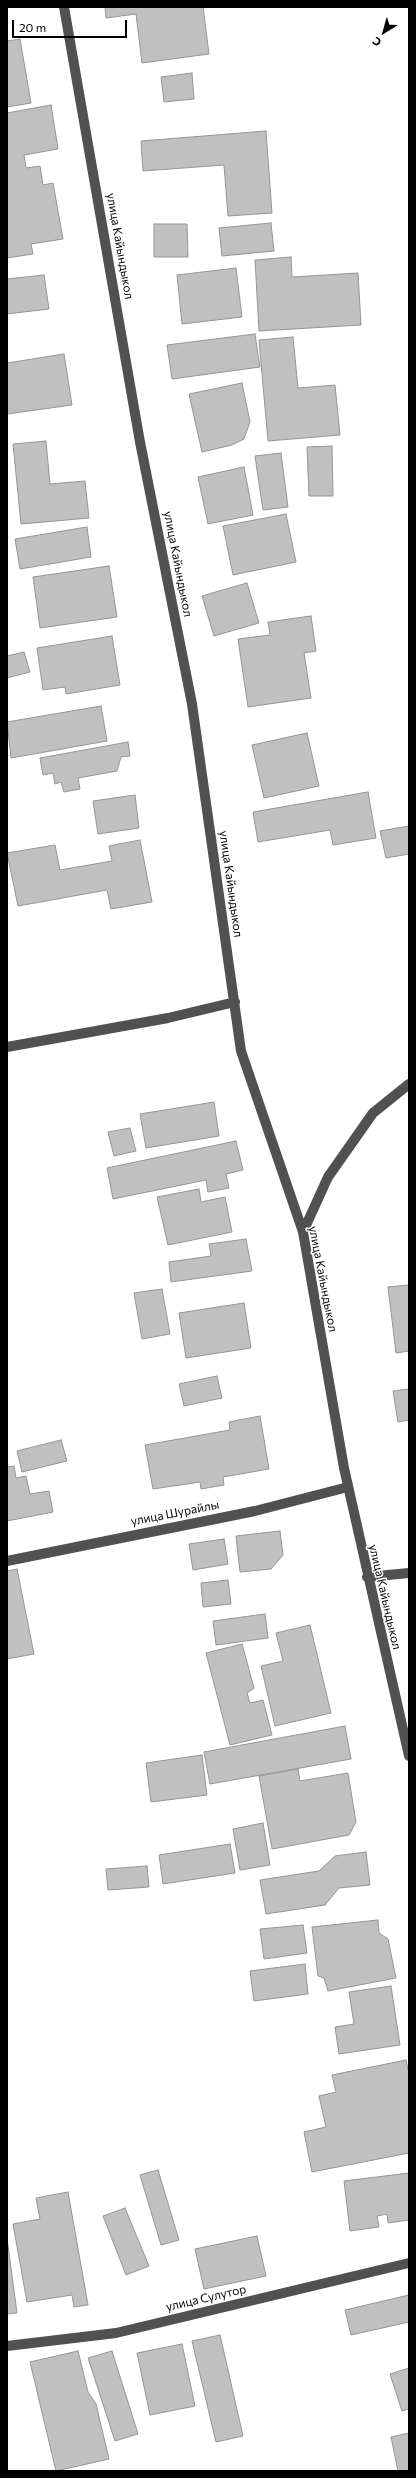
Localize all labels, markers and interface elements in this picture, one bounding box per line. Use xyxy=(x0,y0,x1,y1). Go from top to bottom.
scale bar xyxy=(14,12,129,38)
north arrow xyxy=(364,12,404,52)
text: 20 m xyxy=(19,20,46,34)
text: С xyxy=(370,35,383,49)
street label: улица Кайындыкол xyxy=(104,192,136,300)
street label: улица Кайындыкол xyxy=(161,510,195,618)
street label: улица Кайындыкол xyxy=(216,830,246,938)
street label: улица Кайындыкол xyxy=(306,1225,340,1333)
street label: улица Шурайлы xyxy=(130,1497,220,1529)
street label: улица Кайындыкол xyxy=(366,1543,404,1651)
street label: улица Сулутор xyxy=(165,2282,247,2314)

